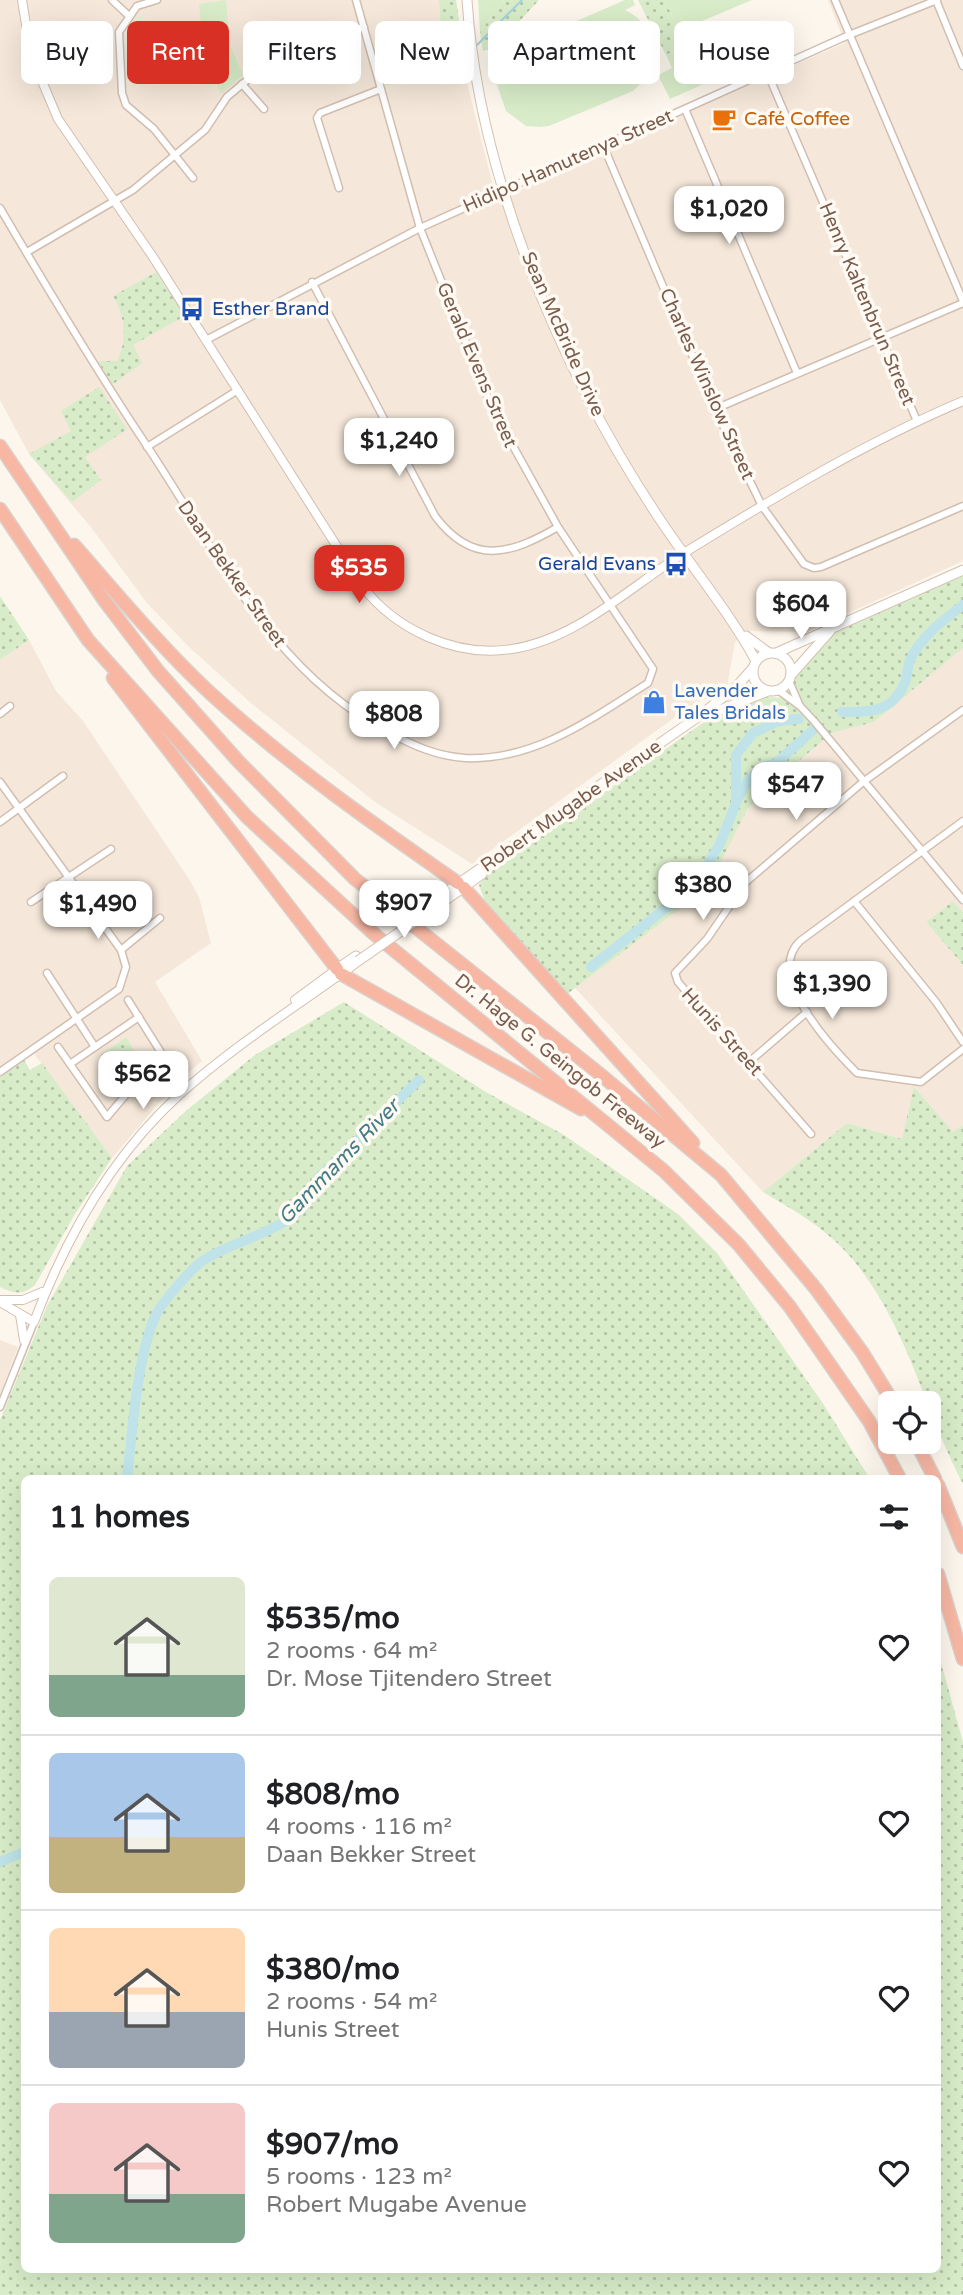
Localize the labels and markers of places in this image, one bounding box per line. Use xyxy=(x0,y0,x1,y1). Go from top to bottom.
cafe icon: Café Coffee xyxy=(710,105,738,133)
place label: Café Coffee xyxy=(744,108,850,130)
pin: $1,020 xyxy=(672,187,786,246)
bus stop icon: Esther Brand xyxy=(178,295,206,323)
place label: Esther Brand xyxy=(212,298,329,320)
pin: $1,240 xyxy=(342,419,456,478)
pin: $535 xyxy=(318,546,400,605)
bus stop icon: Gerald Evans xyxy=(662,550,690,578)
place label: Gerald Evans xyxy=(538,553,656,575)
pin: $604 xyxy=(760,582,842,641)
place label: Lavender Tales Bridals xyxy=(674,680,786,724)
shop icon: Lavender Tales Bridals xyxy=(640,688,668,716)
pin: $808 xyxy=(353,692,435,751)
pin: $547 xyxy=(755,762,837,822)
pin: $380 xyxy=(662,862,744,922)
pin: $907 xyxy=(363,880,445,940)
pin: $1,490 xyxy=(41,881,155,941)
pin: $1,390 xyxy=(775,962,889,1021)
pin: $562 xyxy=(102,1052,184,1111)

